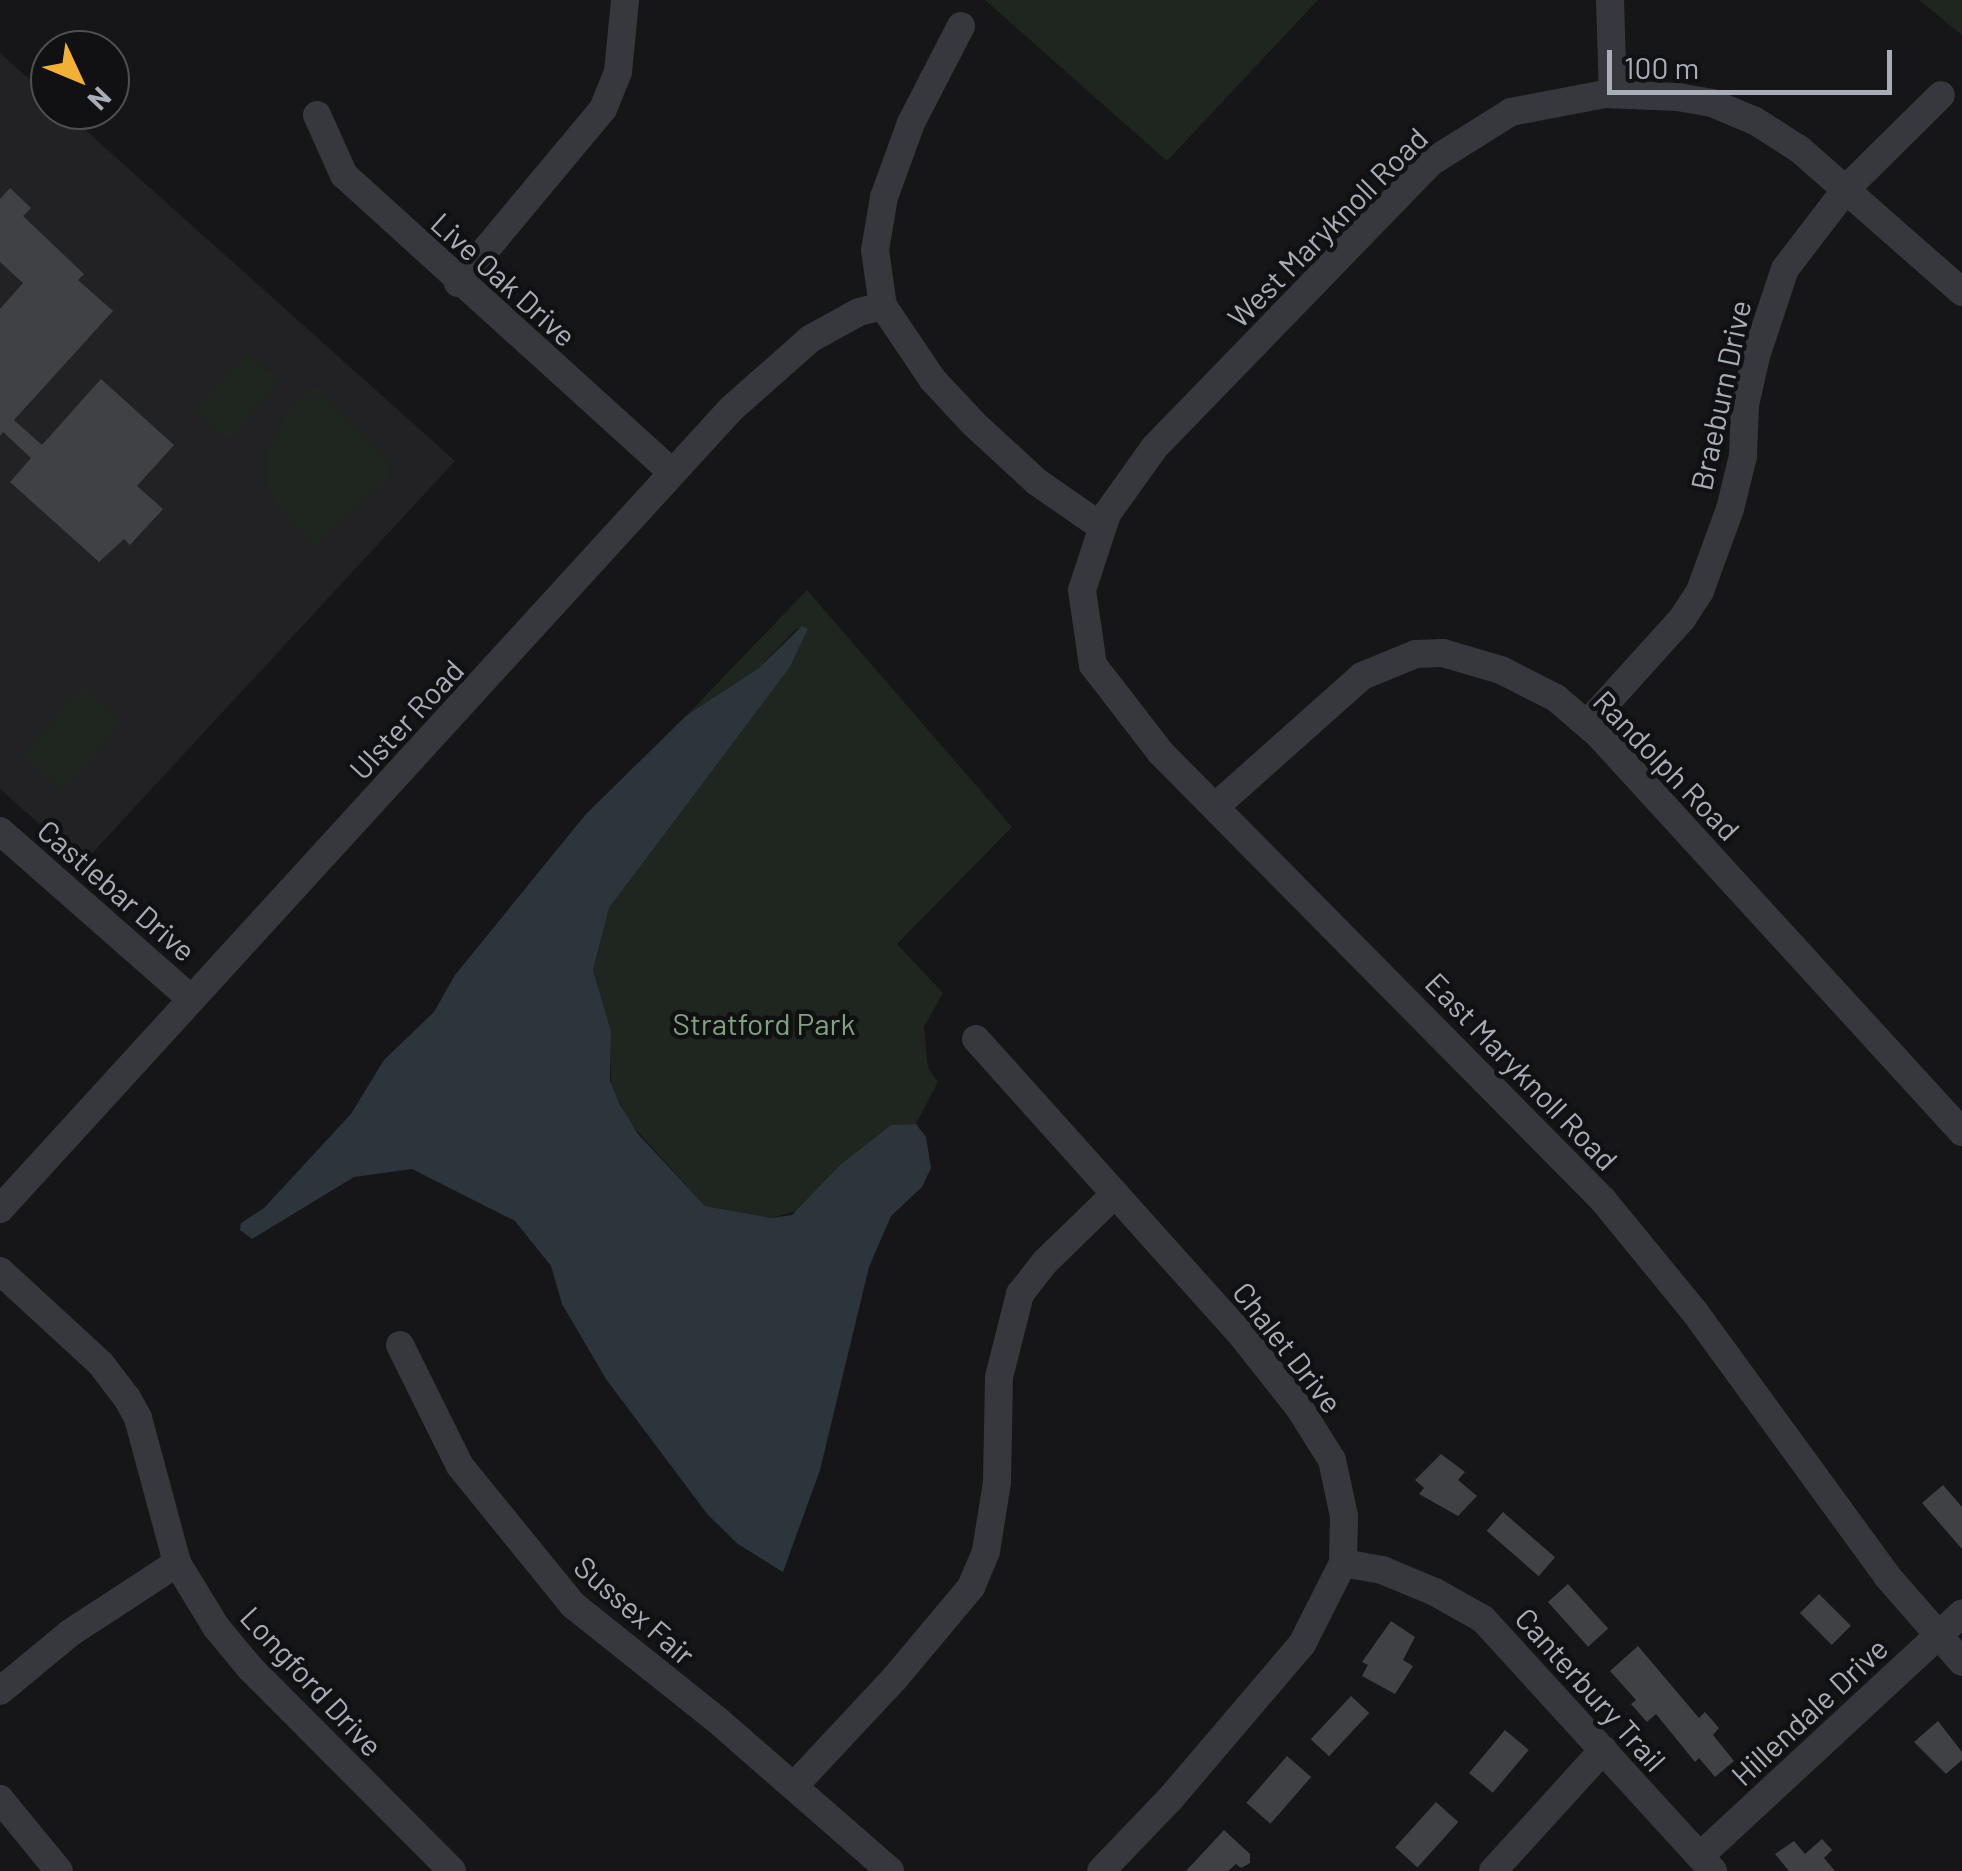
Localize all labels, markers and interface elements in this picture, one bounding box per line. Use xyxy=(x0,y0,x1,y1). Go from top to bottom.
north arrow xyxy=(30,30,130,130)
scale bar xyxy=(1612,30,1897,92)
text: 100 m xyxy=(1624,49,1699,85)
text: N xyxy=(81,81,119,118)
street label: West Maryknoll Road xyxy=(1220,120,1434,334)
street label: Live Oak Drive xyxy=(424,205,584,353)
street label: Braeburn Drive xyxy=(1682,297,1758,493)
street label: Ulster Road xyxy=(342,652,470,786)
street label: Randolph Road xyxy=(1587,683,1747,847)
street label: Castlebar Drive xyxy=(31,812,203,968)
street label: East Maryknoll Road xyxy=(1419,965,1625,1177)
park label: Stratford Park xyxy=(672,1005,856,1041)
street label: Chalet Drive xyxy=(1226,1274,1350,1420)
street label: Sussex Fair xyxy=(567,1548,703,1672)
street label: Longford Drive xyxy=(234,1599,390,1763)
street label: Canterbury Trail xyxy=(1508,1600,1674,1778)
street label: Hillendale Drive xyxy=(1723,1629,1895,1793)

